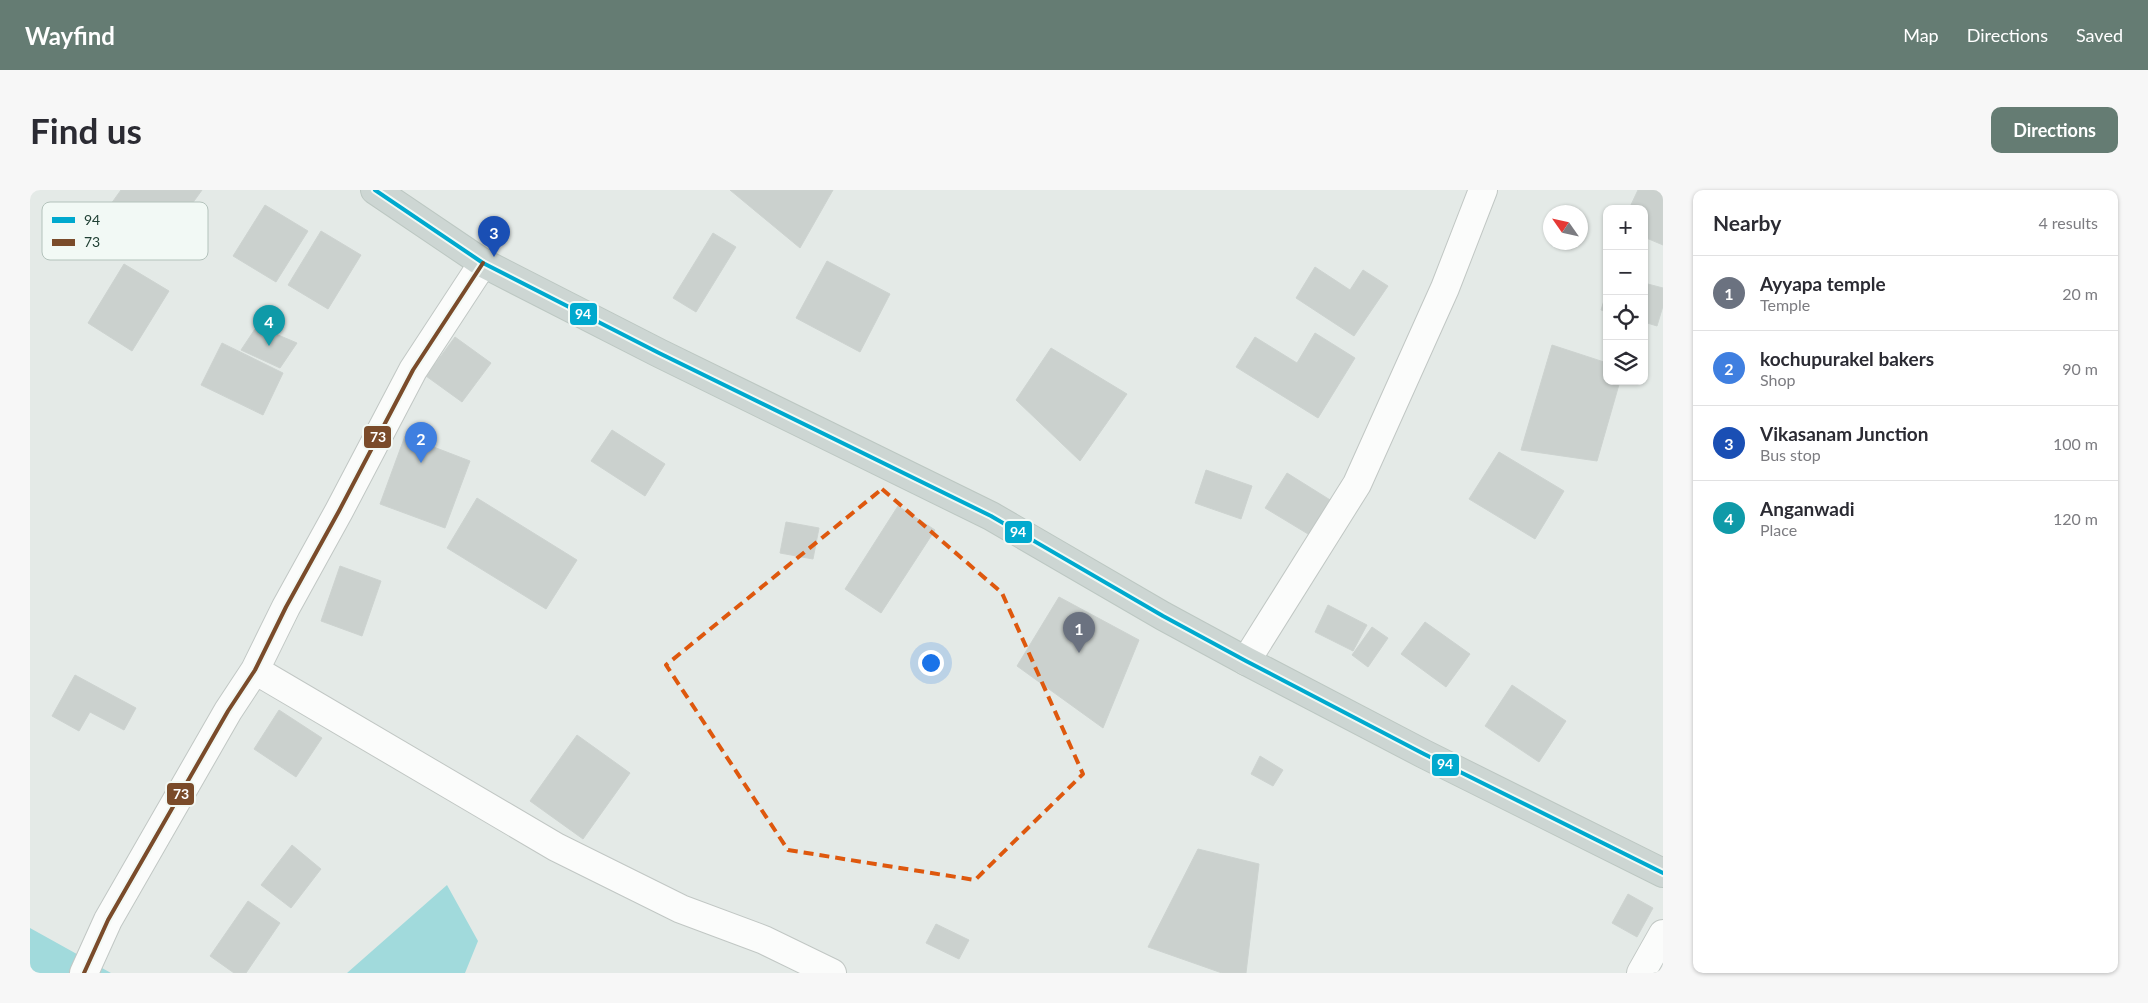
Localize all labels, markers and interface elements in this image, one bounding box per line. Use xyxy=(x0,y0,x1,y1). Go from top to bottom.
text: Wayfind xyxy=(25,21,115,50)
text: Map xyxy=(1903,24,1939,46)
text: Directions xyxy=(1967,24,2048,46)
text: Saved xyxy=(2076,24,2123,46)
button: Directions xyxy=(1991,107,2118,153)
text: Find us xyxy=(30,109,142,151)
legend xyxy=(42,202,208,260)
north arrow xyxy=(1543,205,1588,250)
map controls xyxy=(1603,205,1648,385)
button: + xyxy=(1603,205,1648,250)
text: Nearby xyxy=(1713,210,1781,235)
text: 94 xyxy=(84,211,100,228)
text: 4 results xyxy=(2038,213,2098,232)
pin: 3 xyxy=(478,216,510,257)
text: 73 xyxy=(84,233,100,250)
button: − xyxy=(1603,250,1648,295)
text: Ayyapa temple xyxy=(1760,272,1886,295)
text: 1 xyxy=(1724,284,1734,303)
text: 20 m xyxy=(2062,284,2098,303)
button: locate xyxy=(1603,295,1648,340)
text: Temple xyxy=(1760,295,1810,314)
line badge: 94 xyxy=(569,302,598,326)
pin: 4 xyxy=(253,305,285,346)
text: 94 xyxy=(575,305,591,322)
button: layers xyxy=(1603,340,1648,385)
text: kochupurakel bakers xyxy=(1760,347,1934,370)
text: 2 xyxy=(1724,359,1734,378)
text: 90 m xyxy=(2062,359,2098,378)
text: Shop xyxy=(1760,370,1796,389)
pin: 2 xyxy=(405,422,437,463)
text: Vikasanam Junction xyxy=(1760,422,1929,445)
line badge: 73 xyxy=(363,425,392,449)
text: 73 xyxy=(370,428,386,445)
text: 3 xyxy=(1724,434,1734,453)
text: 100 m xyxy=(2053,434,2098,453)
text: Bus stop xyxy=(1760,445,1821,464)
text: Anganwadi xyxy=(1760,497,1855,520)
text: 4 xyxy=(1724,509,1734,528)
text: 120 m xyxy=(2053,509,2098,528)
line badge: 94 xyxy=(1004,520,1033,544)
text: Place xyxy=(1760,520,1797,539)
text: 94 xyxy=(1010,523,1026,540)
pin: 1 xyxy=(1063,612,1095,653)
your location xyxy=(918,650,944,676)
line badge: 94 xyxy=(1431,753,1460,777)
text: 94 xyxy=(1437,755,1453,772)
line badge: 73 xyxy=(166,782,195,806)
text: 73 xyxy=(173,785,189,802)

